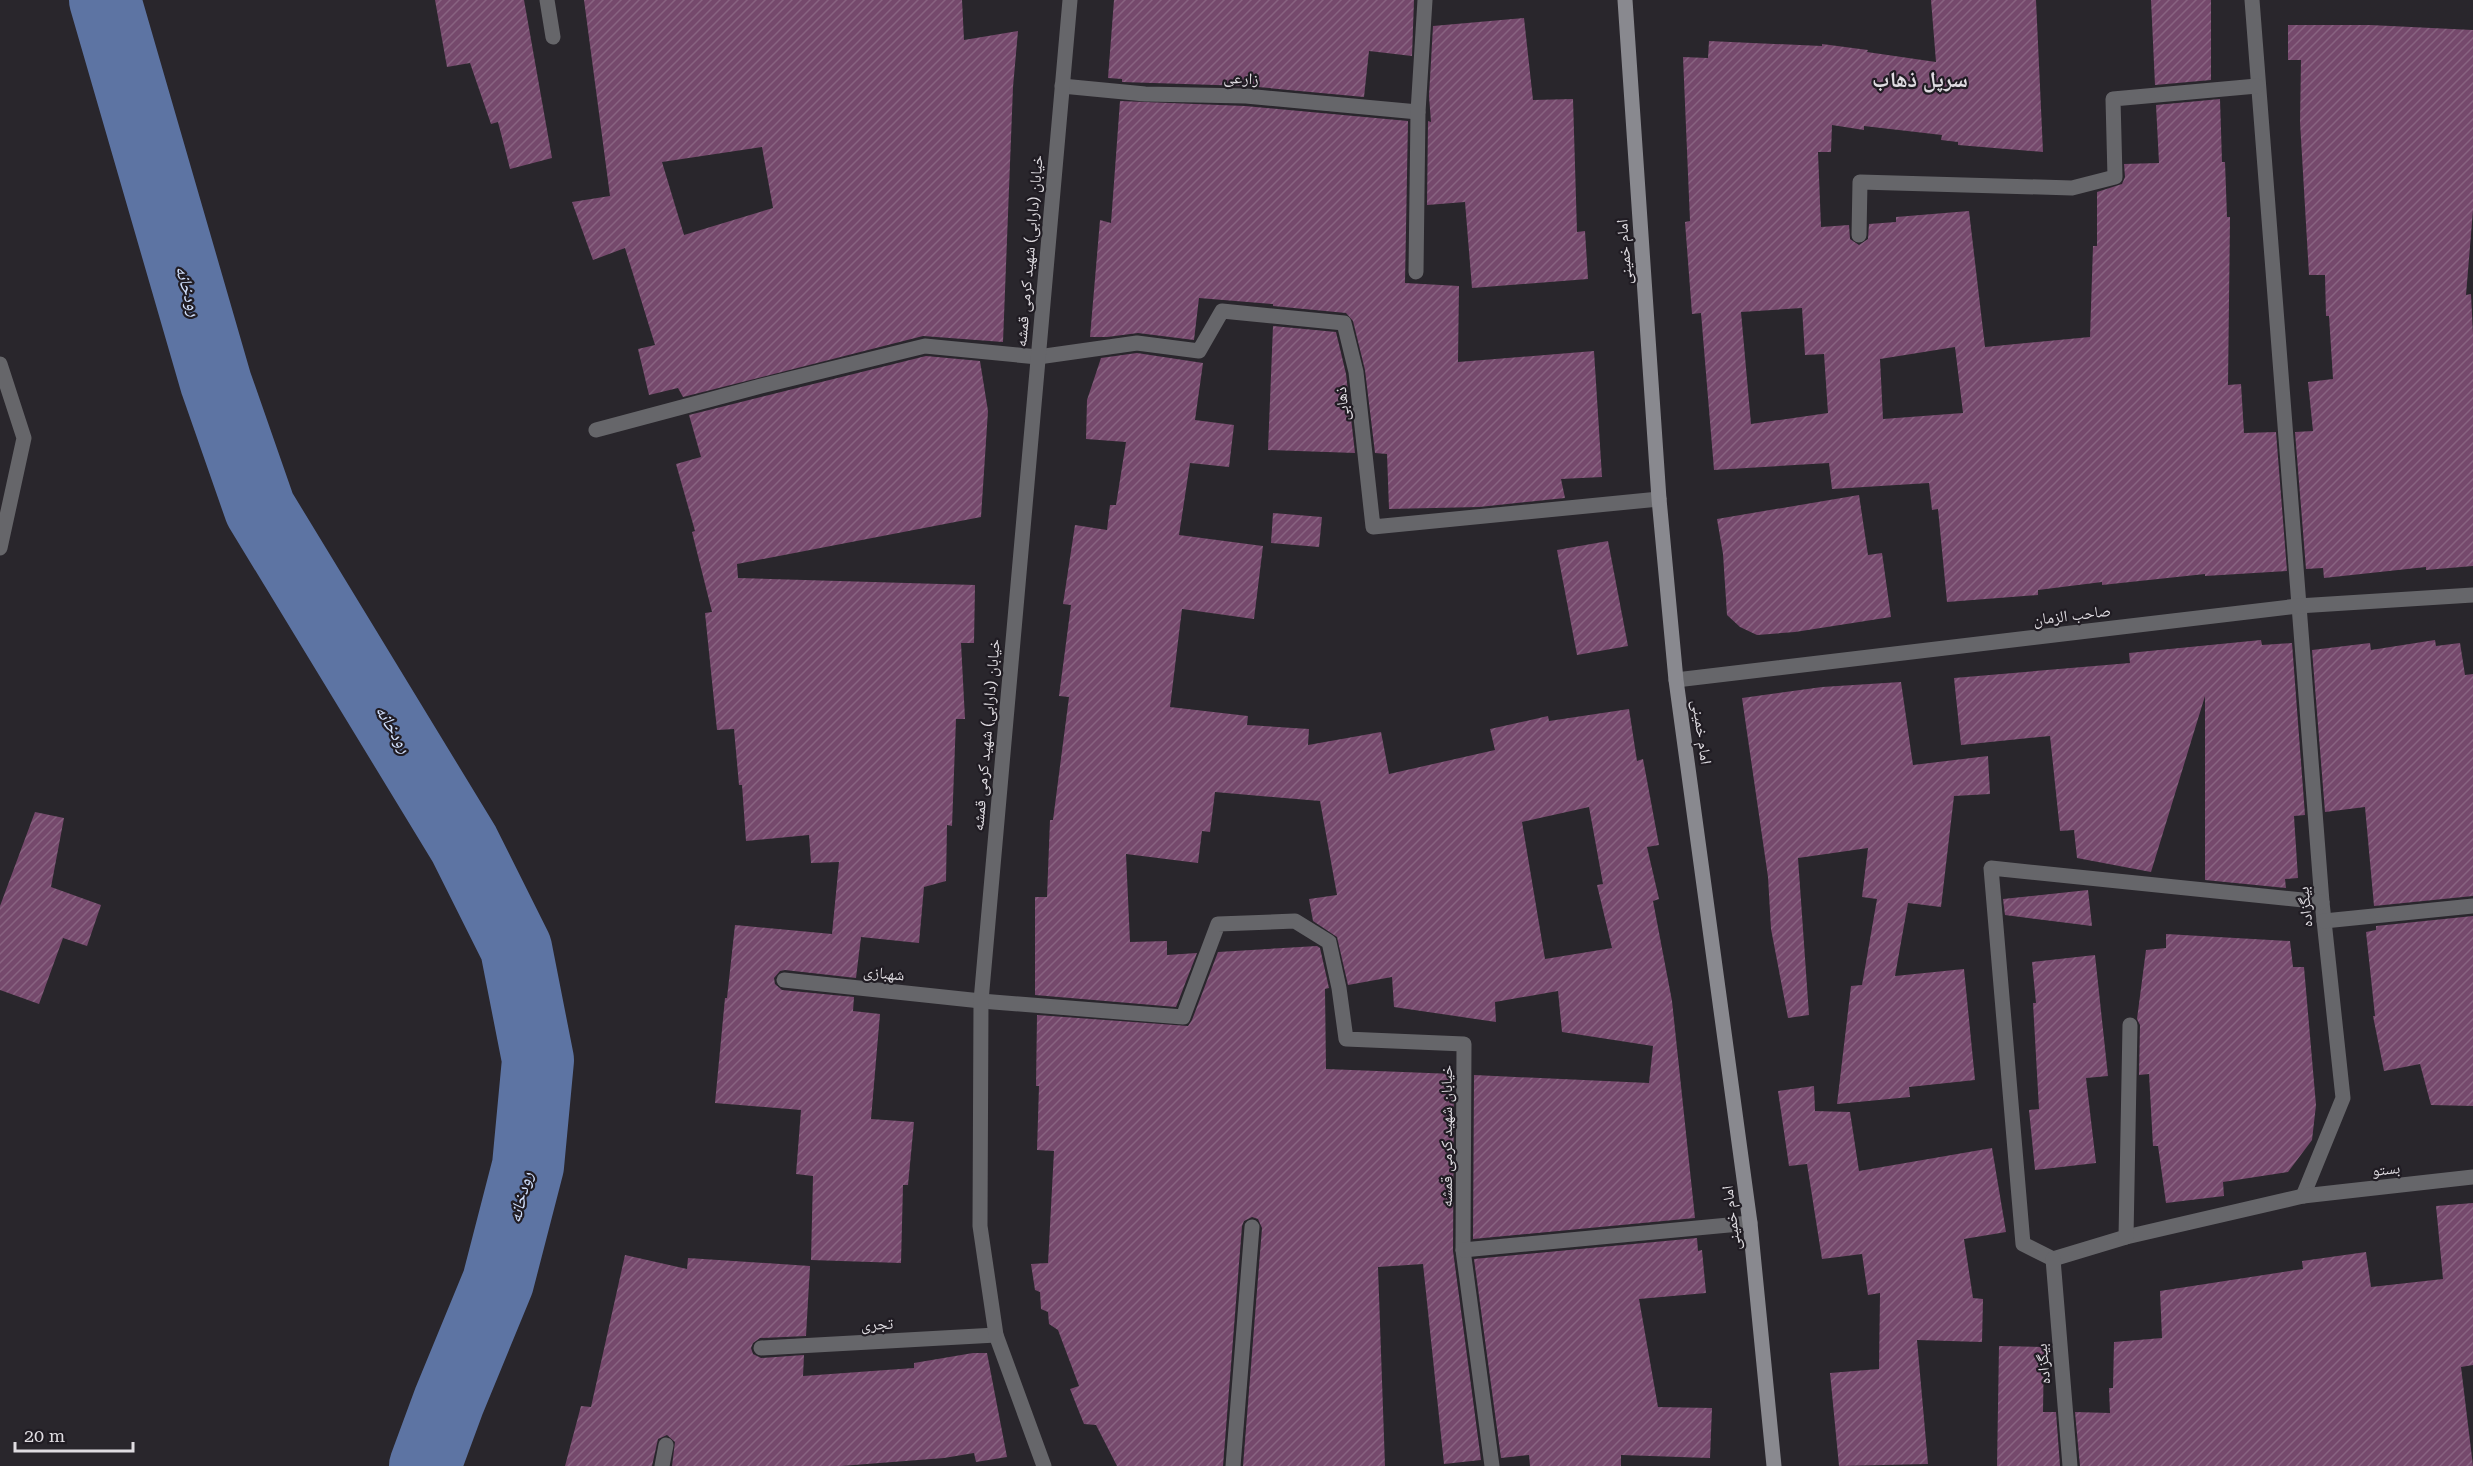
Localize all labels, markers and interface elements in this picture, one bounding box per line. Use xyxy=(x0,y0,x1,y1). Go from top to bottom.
district label: سرپل ذهاب xyxy=(1872,67,1968,93)
street label: زارعی xyxy=(1223,68,1259,89)
street label: خیابان (دارابی) شهید کرمی قمشه xyxy=(1011,154,1048,348)
street label: امام خمینی xyxy=(1612,219,1637,285)
water label: رودخانه xyxy=(172,263,206,319)
street label: ذهابی xyxy=(1331,386,1354,422)
street label: صاحب الزمان xyxy=(2032,601,2112,630)
street label: خیابان (دارابی) شهید کرمی قمشه xyxy=(968,638,1005,832)
street label: امام خمینی xyxy=(1687,698,1716,766)
water label: رودخانه xyxy=(372,701,416,757)
street label: بیگزاده xyxy=(2293,886,2317,928)
street label: شهبازی xyxy=(862,961,906,986)
street label: خیابان شهید کرمی قمشه xyxy=(1437,1065,1457,1207)
street label: بستو xyxy=(2371,1158,2401,1180)
water label: رودخانه xyxy=(504,1169,536,1225)
street label: امام خمینی xyxy=(1718,1184,1745,1252)
street label: تجری xyxy=(860,1314,894,1335)
street label: بیگزاده xyxy=(2032,1343,2054,1385)
scale bar xyxy=(15,1415,134,1453)
text: 20 m xyxy=(24,1425,65,1446)

